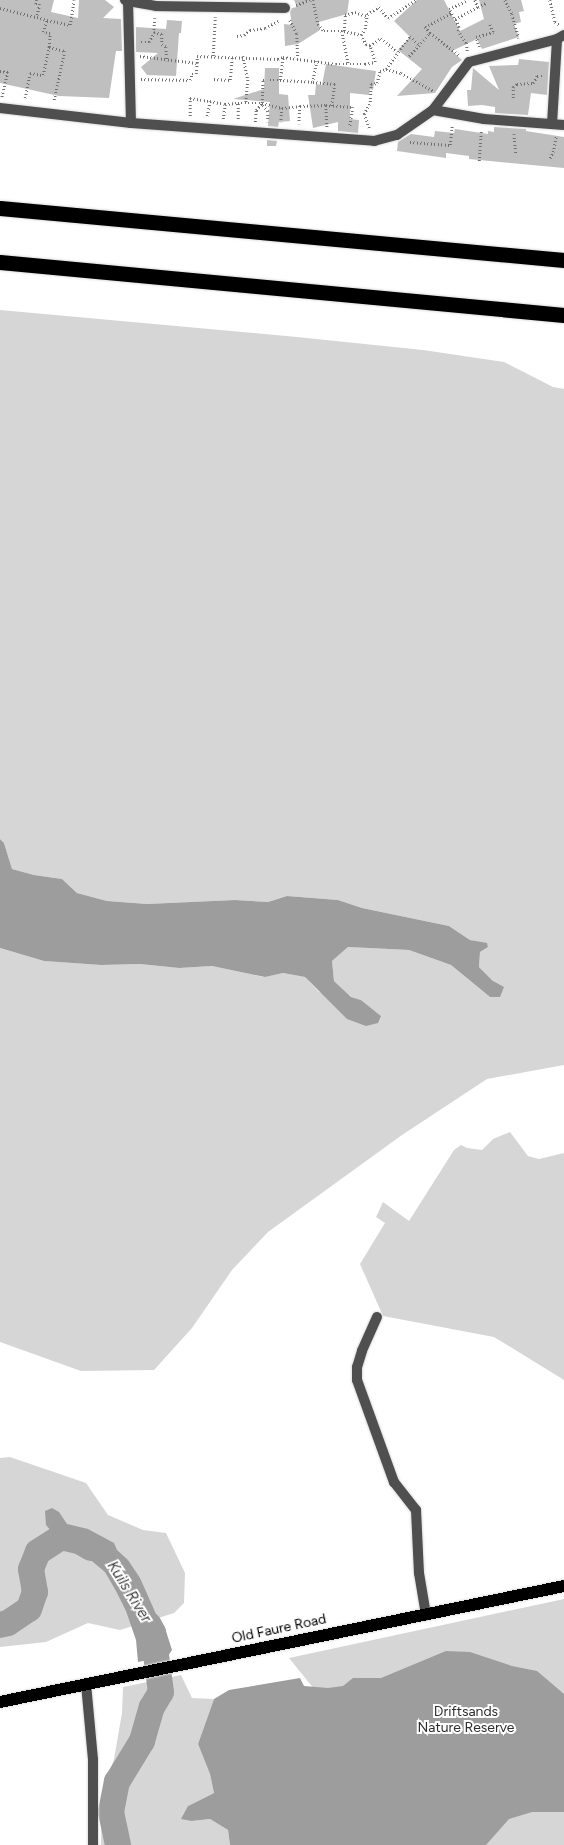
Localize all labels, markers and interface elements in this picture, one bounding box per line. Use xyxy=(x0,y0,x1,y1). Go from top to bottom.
water label: Kuils River xyxy=(103,1558,155,1626)
street label: Old Faure Road xyxy=(230,1611,328,1647)
park label: Driftsands Nature Reserve xyxy=(418,1704,514,1736)

